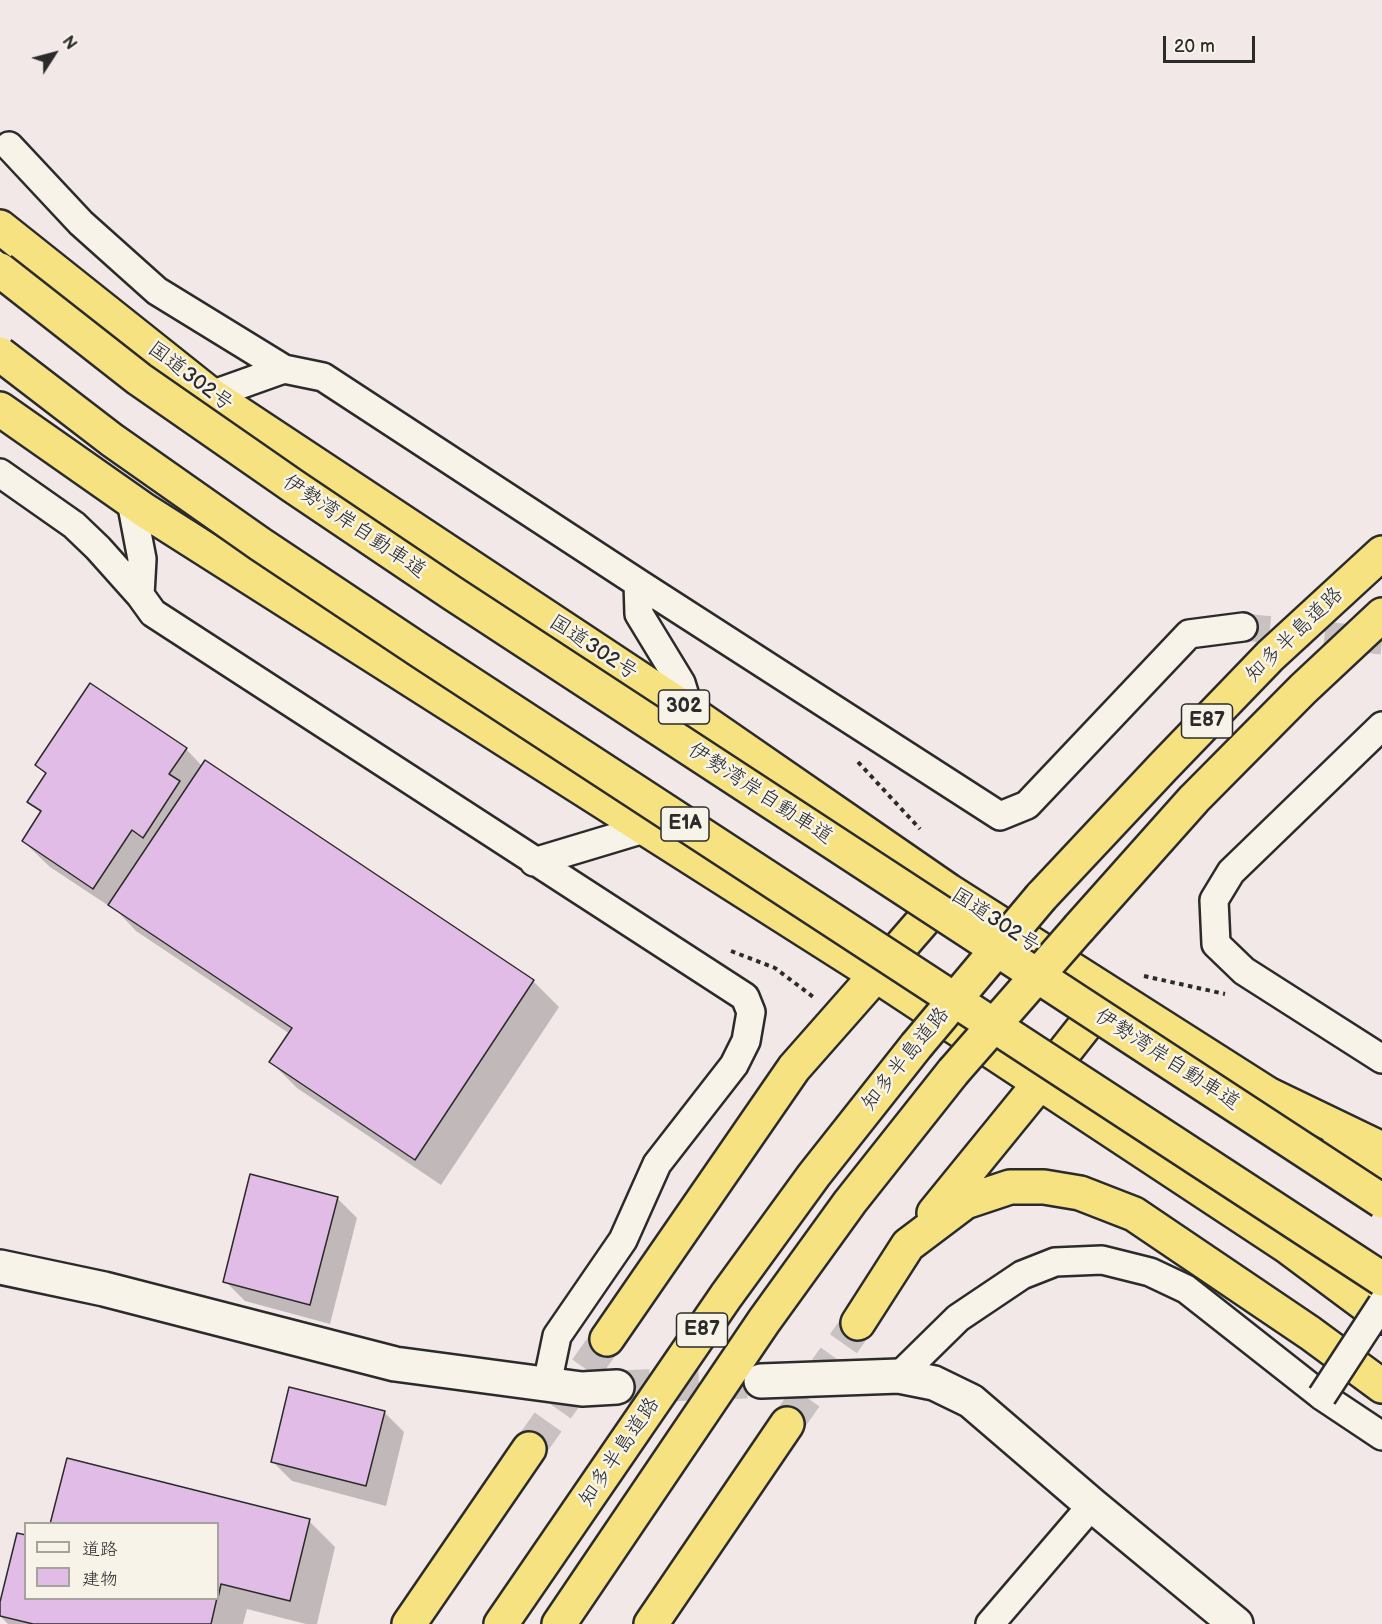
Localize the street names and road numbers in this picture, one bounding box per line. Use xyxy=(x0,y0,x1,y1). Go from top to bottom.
street label: 国道302号 xyxy=(142,337,238,417)
street label: 伊勢湾岸自動車道 xyxy=(277,470,431,584)
street label: 知多半島道路 xyxy=(1241,582,1349,688)
street label: 国道302号 xyxy=(544,610,642,686)
road number: 302 xyxy=(658,690,710,724)
road number: E87 xyxy=(1182,704,1232,738)
street label: 伊勢湾岸自動車道 xyxy=(683,738,837,850)
road number: E1A xyxy=(661,807,709,841)
street label: 国道302号 xyxy=(946,883,1044,959)
street label: 知多半島道路 xyxy=(857,1002,955,1116)
street label: 伊勢湾岸自動車道 xyxy=(1090,1004,1244,1116)
road number: E87 xyxy=(676,1313,728,1347)
street label: 知多半島道路 xyxy=(574,1393,666,1511)

